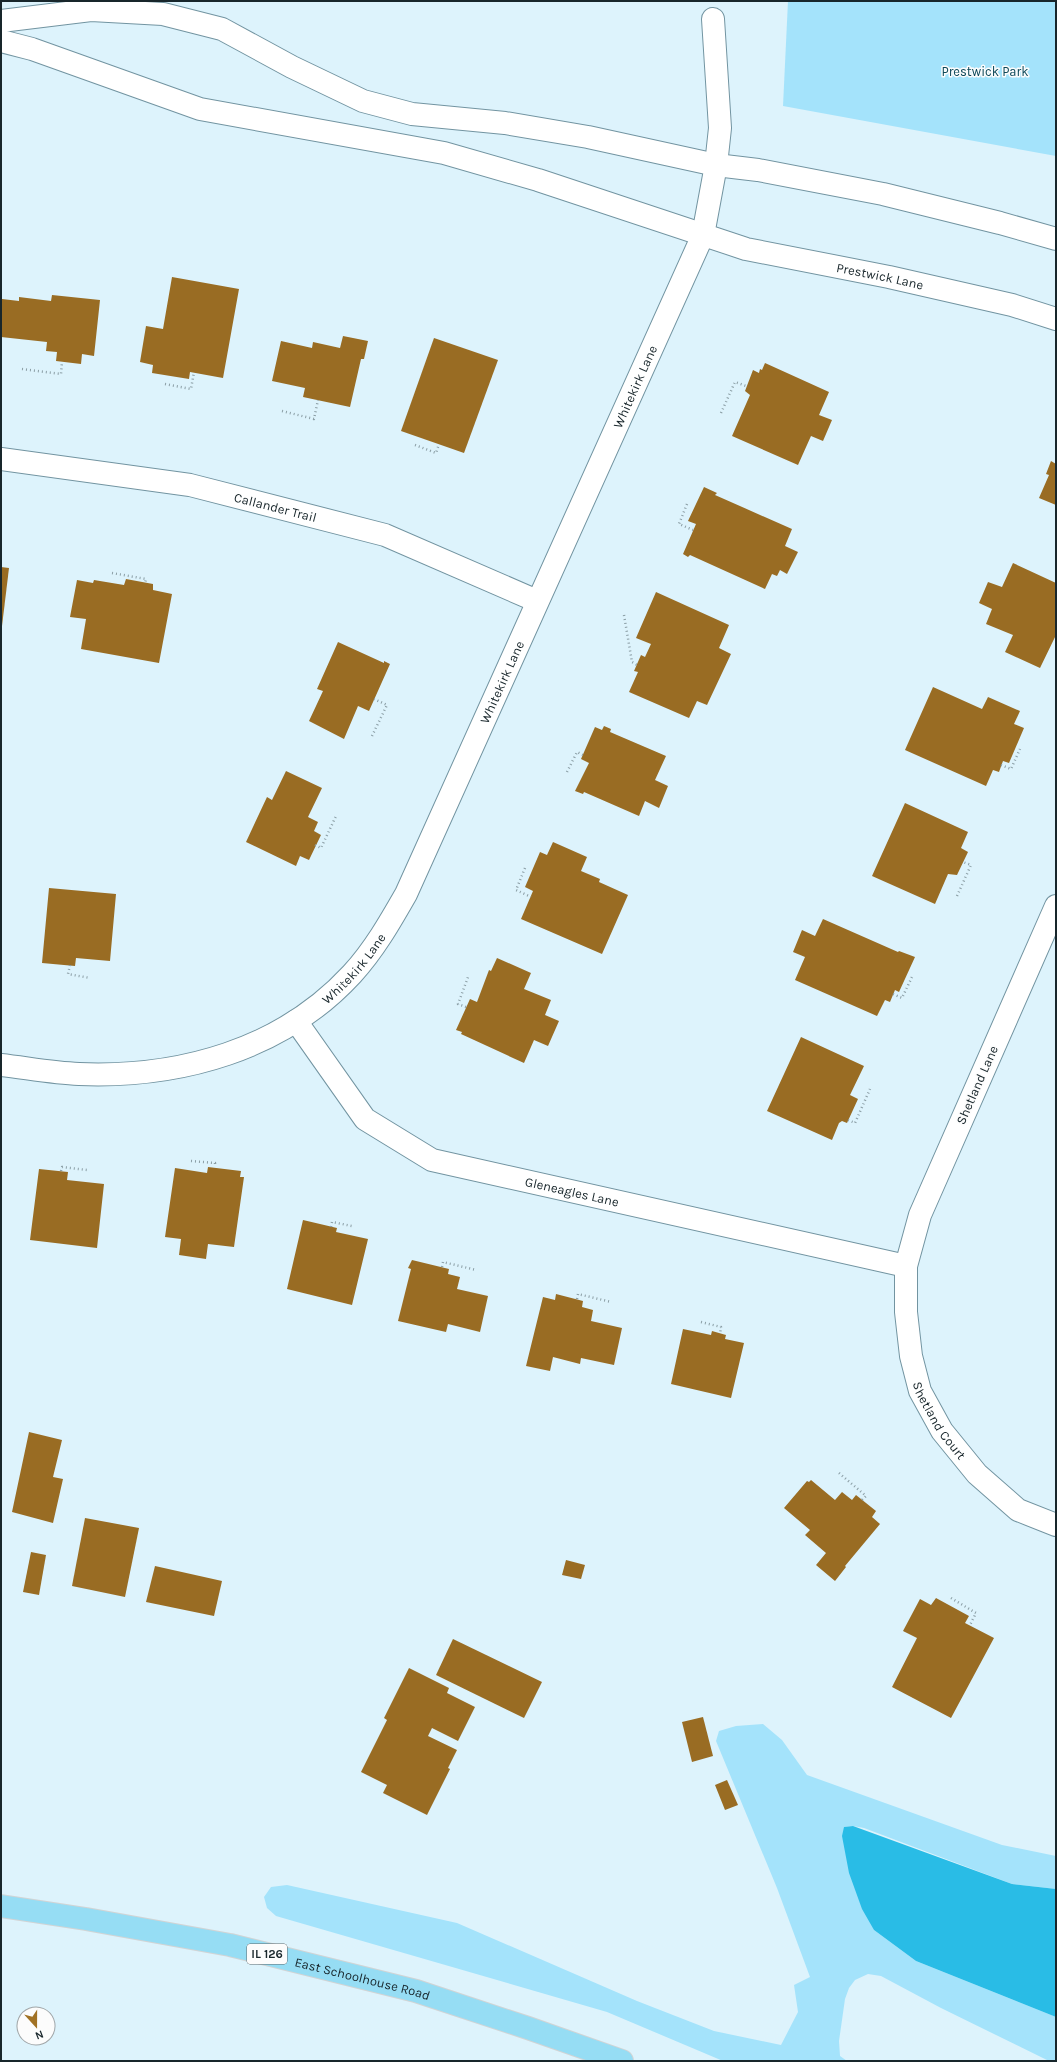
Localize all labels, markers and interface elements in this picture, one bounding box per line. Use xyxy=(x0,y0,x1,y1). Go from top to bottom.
park label: Prestwick Park xyxy=(941,64,1029,79)
street label: Prestwick Lane xyxy=(835,259,925,292)
street label: Whitekirk Lane xyxy=(610,343,660,430)
street label: Callander Trail xyxy=(233,489,318,525)
street label: Whitekirk Lane xyxy=(476,638,527,726)
street label: Whitekirk Lane xyxy=(319,930,388,1007)
street label: Shetland Lane xyxy=(953,1043,1001,1127)
street label: Gleneagles Lane xyxy=(524,1174,621,1209)
street label: Shetland Court xyxy=(910,1380,969,1462)
road number: IL 126 xyxy=(247,1944,287,1964)
street label: East Schoolhouse Road xyxy=(293,1954,432,2003)
north arrow xyxy=(16,2006,56,2046)
text: N xyxy=(33,2027,45,2042)

